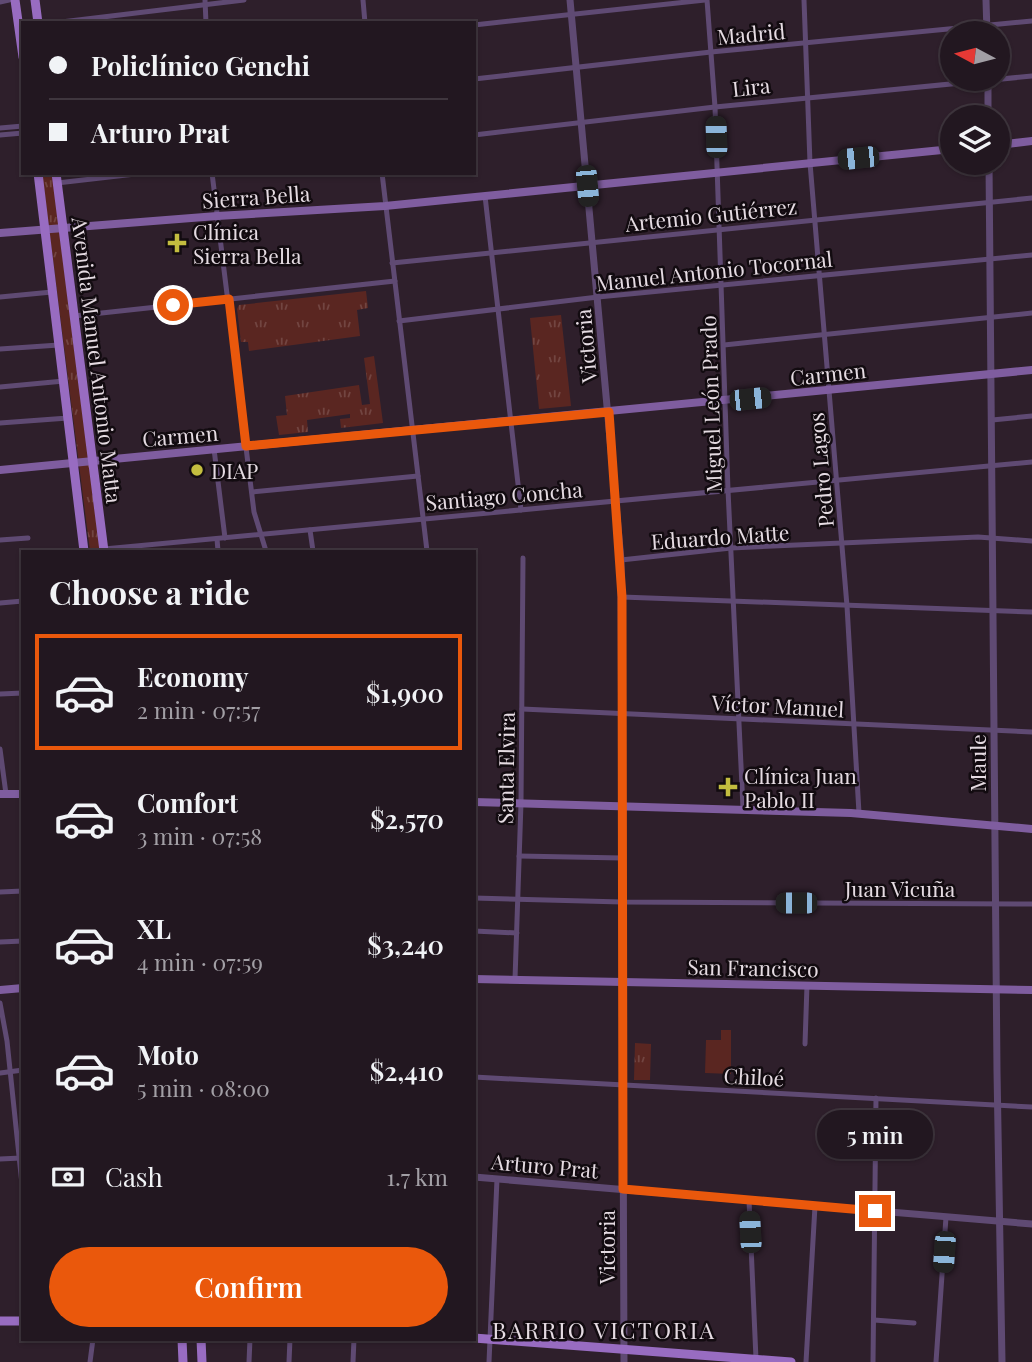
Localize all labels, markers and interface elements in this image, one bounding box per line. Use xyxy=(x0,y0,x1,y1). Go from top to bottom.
street label: Madrid xyxy=(716,16,786,50)
north arrow xyxy=(940,21,1010,91)
map controls xyxy=(940,21,1010,175)
text: Policlínico Genchi xyxy=(91,48,310,83)
street label: Lira xyxy=(730,70,772,102)
button: layers xyxy=(940,105,1010,175)
text: Arturo Prat xyxy=(91,115,229,150)
car xyxy=(705,116,728,158)
car xyxy=(837,145,880,171)
car xyxy=(575,164,600,208)
street label: Sierra Bella xyxy=(201,178,312,214)
street label: Artemio Gutiérrez xyxy=(623,191,798,237)
street label: Avenida Manuel Antonio Matta xyxy=(66,214,130,505)
place label: Clínica Sierra Bella xyxy=(193,217,302,269)
marker: Clínica Sierra Bella xyxy=(167,233,187,253)
street label: Manuel Antonio Tocornal xyxy=(594,244,834,296)
route start xyxy=(157,289,189,321)
street label: Victoria xyxy=(568,307,602,385)
street label: Miguel León Prado xyxy=(693,315,727,493)
street label: Carmen xyxy=(789,355,868,391)
car xyxy=(729,386,772,412)
street label: Pedro Lagos xyxy=(801,411,839,529)
street label: Carmen xyxy=(141,418,220,452)
place label: DIAP xyxy=(211,456,258,484)
marker: DIAP xyxy=(189,462,205,478)
street label: Santiago Concha xyxy=(424,474,584,516)
street label: Eduardo Matte xyxy=(650,517,790,555)
text: Choose a ride xyxy=(49,570,250,613)
text: Economy xyxy=(137,659,248,694)
icon: car xyxy=(53,661,116,724)
text: $1,900 xyxy=(366,675,444,710)
street label: Víctor Manuel xyxy=(710,687,845,722)
text: 2 min · 07:57 xyxy=(137,694,260,725)
street label: Santa Elvira xyxy=(490,711,520,824)
street label: Maule xyxy=(963,734,991,792)
place label: Clínica Juan Pablo II xyxy=(744,761,857,813)
marker: Clínica Juan Pablo II xyxy=(718,777,738,797)
text: Comfort xyxy=(137,785,238,820)
icon: car xyxy=(53,787,116,850)
text: $2,570 xyxy=(370,801,444,836)
text: 3 min · 07:58 xyxy=(137,820,262,851)
street label: Juan Vicuña xyxy=(844,874,956,902)
car xyxy=(776,893,818,914)
text: XL xyxy=(137,911,171,946)
icon: car xyxy=(53,913,116,976)
text: $3,240 xyxy=(367,927,444,962)
text: 4 min · 07:59 xyxy=(137,946,263,977)
street label: San Francisco xyxy=(687,952,819,982)
text: Moto xyxy=(137,1037,199,1072)
icon: car xyxy=(53,1039,116,1102)
text: $2,410 xyxy=(370,1053,444,1088)
street label: Chiloé xyxy=(723,1060,785,1092)
text: 5 min · 08:00 xyxy=(137,1072,270,1103)
callout: 5 min xyxy=(817,1110,933,1158)
text: 5 min xyxy=(846,1119,904,1150)
street label: Arturo Prat xyxy=(489,1146,600,1184)
icon: cash xyxy=(49,1158,87,1196)
text: Cash xyxy=(105,1159,163,1194)
text: 1.7 km xyxy=(386,1161,448,1192)
route end xyxy=(859,1195,891,1227)
street label: Victoria xyxy=(592,1210,620,1285)
car xyxy=(739,1210,762,1254)
car xyxy=(933,1230,956,1274)
button: Confirm xyxy=(49,1247,448,1327)
district label: BARRIO VICTORIA xyxy=(492,1314,716,1345)

